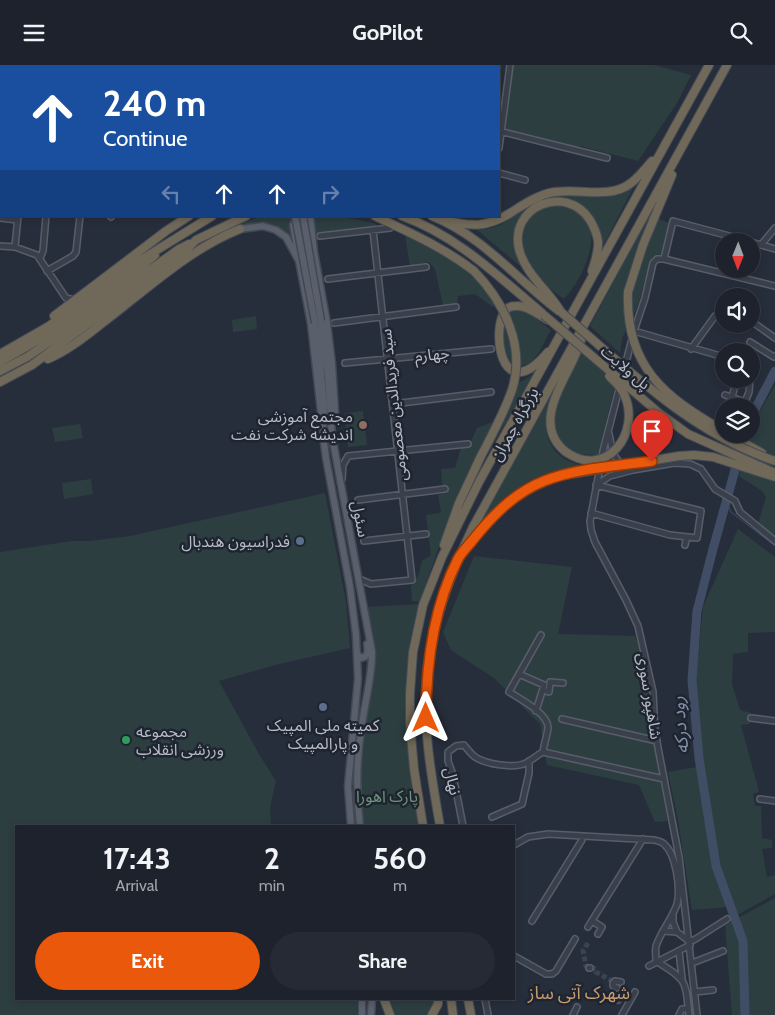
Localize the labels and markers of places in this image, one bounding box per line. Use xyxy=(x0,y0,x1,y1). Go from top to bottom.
place label: مجتمع آموزشی اندیشه شرکت نفت xyxy=(231,407,353,444)
pin xyxy=(631,410,673,461)
marker: مجتمع آموزشی اندیشه شرکت نفت xyxy=(357,419,369,431)
place label: فدراسیون هندبال xyxy=(181,532,290,552)
marker: فدراسیون هندبال xyxy=(294,535,306,547)
marker: کمیته ملی المپیک و پارالمپیک xyxy=(317,701,329,713)
place label: کمیته ملی المپیک و پارالمپیک xyxy=(267,716,380,754)
place label: مجموعه ورزشی انقلاب xyxy=(136,722,224,759)
marker: مجموعه ورزشی انقلاب xyxy=(120,734,132,746)

